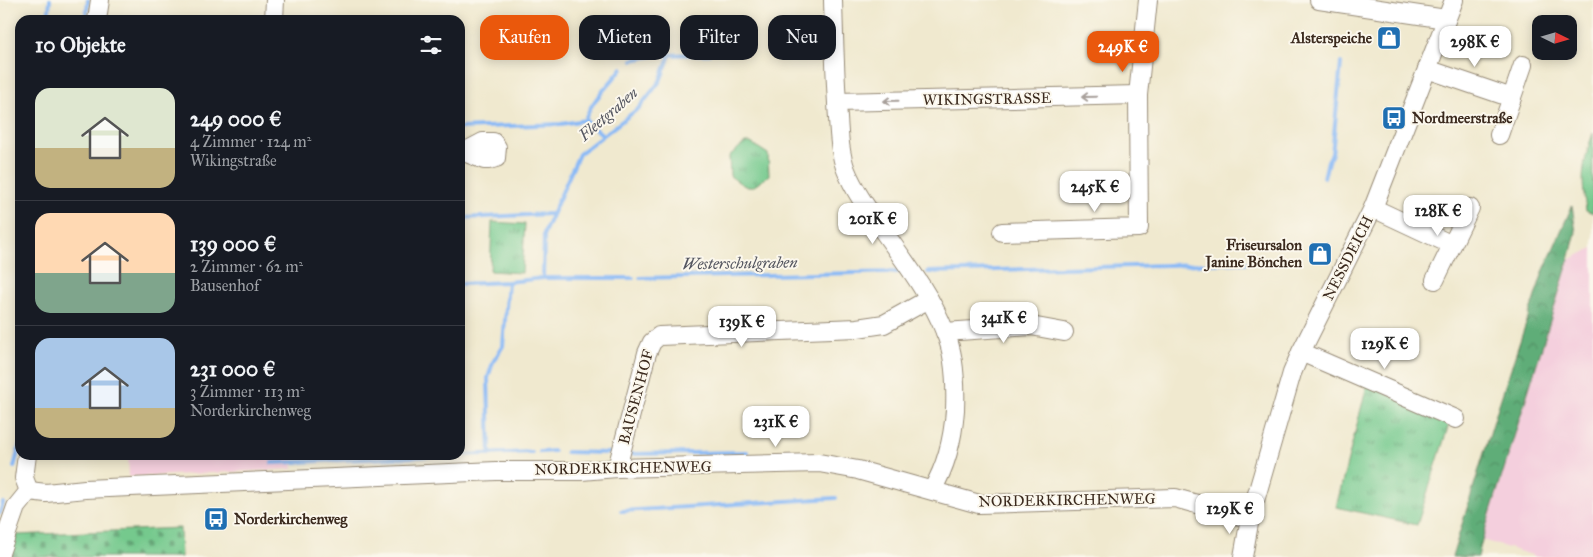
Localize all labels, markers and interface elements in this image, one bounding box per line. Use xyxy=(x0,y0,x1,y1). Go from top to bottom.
chip: Kaufen xyxy=(480,15,569,60)
chip: Mieten xyxy=(579,15,670,60)
chip: Filter xyxy=(680,15,758,60)
chip: Neu xyxy=(768,15,836,60)
north arrow xyxy=(1532,15,1578,60)
map controls xyxy=(1532,15,1577,60)
shop icon: Alsterspeiche xyxy=(1376,25,1402,51)
pin: 298K € xyxy=(1434,26,1516,68)
place label: Alsterspeiche xyxy=(1290,29,1373,48)
pin: 249K € xyxy=(1082,30,1164,73)
icon: filters xyxy=(417,31,445,59)
text: 10 Objekte xyxy=(35,32,126,58)
text: 298K € xyxy=(1450,32,1500,51)
text: 249K € xyxy=(1098,37,1148,56)
water label: Fleetgraben xyxy=(574,83,642,145)
street label: WIKINGSTRASSE xyxy=(922,89,1052,109)
one-way arrow xyxy=(1081,92,1097,101)
one-way arrow xyxy=(884,96,900,106)
bus stop icon: Nordmeerstraße xyxy=(1381,105,1407,131)
text: 249 000 € xyxy=(190,106,282,132)
icon: home xyxy=(75,108,135,168)
place label: Nordmeerstraße xyxy=(1412,109,1513,127)
text: 4 Zimmer · 124 m² xyxy=(190,132,311,151)
text: Wikingstraße xyxy=(190,151,277,170)
pin: 245K € xyxy=(1054,170,1136,213)
text: 245K € xyxy=(1071,177,1119,196)
pin: 128K € xyxy=(1397,194,1479,237)
text: 128K € xyxy=(1414,201,1462,220)
pin: 201K € xyxy=(832,202,914,245)
text: 201K € xyxy=(849,209,897,228)
street label: NESSDEICH xyxy=(1319,213,1377,303)
text: 139 000 € xyxy=(190,231,276,257)
icon: home xyxy=(75,233,135,293)
place label: Friseursalon Janine Bönchen xyxy=(1203,236,1303,272)
shop icon: Friseursalon Janine Bönchen xyxy=(1307,241,1333,267)
water label: Westerschulgraben xyxy=(682,252,798,274)
text: 2 Zimmer · 62 m² xyxy=(190,257,303,276)
text: Bausenhof xyxy=(190,276,259,295)
pin: 341K € xyxy=(963,302,1045,344)
pin: 139K € xyxy=(701,306,783,348)
text: 341K € xyxy=(981,308,1027,327)
text: 139K € xyxy=(719,312,765,331)
pin: 129K € xyxy=(1344,328,1426,370)
text: 129K € xyxy=(1361,334,1409,353)
street label: BAUSENHOF xyxy=(615,348,657,446)
text: 231 000 € xyxy=(190,356,276,382)
icon: home xyxy=(75,358,135,418)
text: 3 Zimmer · 113 m² xyxy=(190,382,305,401)
text: Norderkirchenweg xyxy=(190,401,311,420)
pin: 231K € xyxy=(735,406,817,448)
text: 231K € xyxy=(753,412,799,431)
street label: NORDERKIRCHENWEG xyxy=(534,457,712,479)
street label: NORDERKIRCHENWEG xyxy=(978,489,1156,511)
pin: 129K € xyxy=(1189,492,1271,535)
text: 129K € xyxy=(1206,499,1254,518)
bus stop icon: Norderkirchenweg xyxy=(203,506,229,532)
place label: Norderkirchenweg xyxy=(234,510,348,529)

